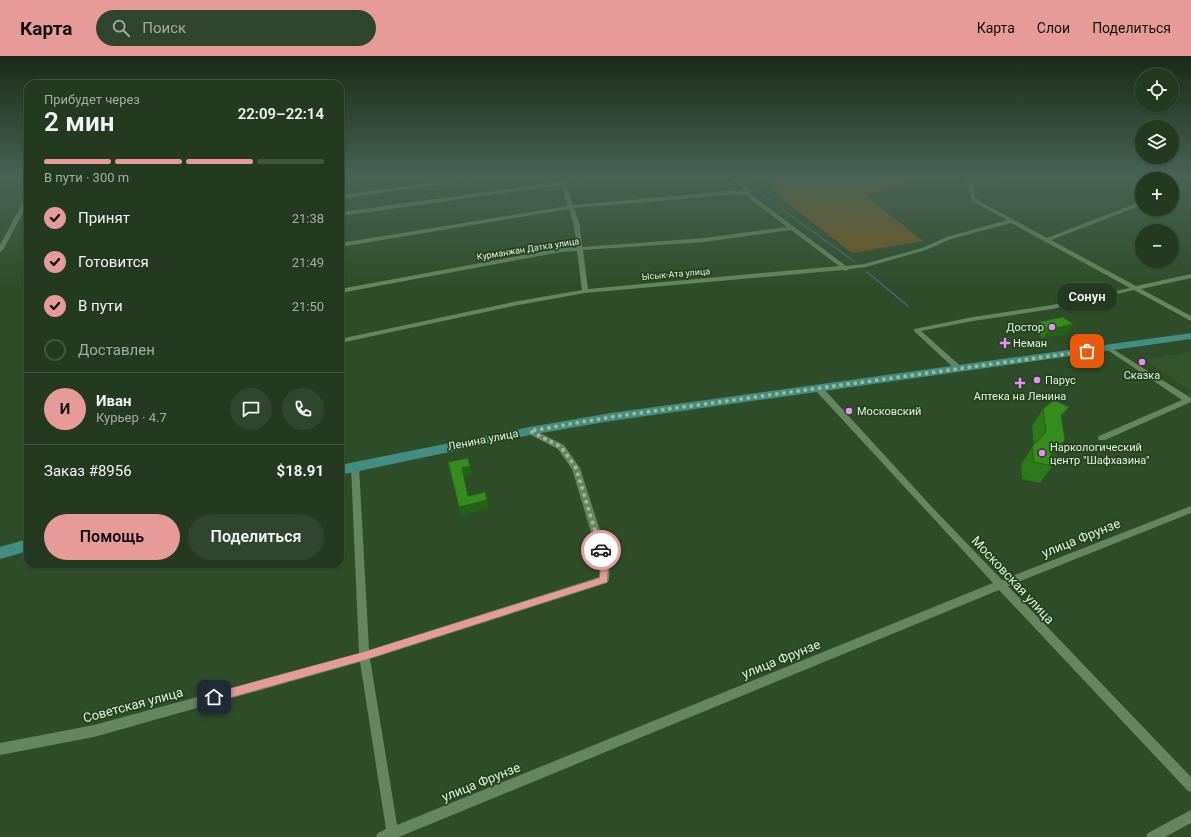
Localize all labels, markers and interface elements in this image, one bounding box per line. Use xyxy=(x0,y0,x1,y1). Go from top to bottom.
search box xyxy=(96,10,376,46)
text: Карта xyxy=(20,17,72,40)
icon: search xyxy=(110,17,132,39)
text: Поиск xyxy=(142,19,186,37)
text: Карта xyxy=(977,20,1015,36)
text: Слои xyxy=(1037,20,1070,36)
text: Поделиться xyxy=(1092,20,1171,36)
map controls xyxy=(1135,68,1179,268)
button: locate xyxy=(1135,68,1179,112)
text: Прибудет через xyxy=(44,92,140,107)
text: 22:09–22:14 xyxy=(238,105,324,123)
text: 2 мин xyxy=(44,107,115,137)
button: layers xyxy=(1135,120,1179,164)
text: В пути · 300 m xyxy=(44,170,129,185)
button: + xyxy=(1135,172,1179,216)
icon: check xyxy=(44,207,66,229)
text: Принят xyxy=(78,209,130,227)
text: 21:38 xyxy=(292,211,324,226)
button: − xyxy=(1135,224,1179,268)
street label: Курманжан Датка улица xyxy=(476,236,580,262)
icon: check xyxy=(44,251,66,273)
text: Готовится xyxy=(78,253,149,271)
text: 21:49 xyxy=(292,255,324,270)
street label: Ысык-Ата улица xyxy=(641,266,711,282)
callout: Сонун xyxy=(1057,283,1117,311)
text: Сонун xyxy=(1068,289,1106,304)
icon: check xyxy=(44,295,66,317)
text: В пути xyxy=(78,297,123,315)
text: 21:50 xyxy=(292,299,324,314)
place label: Достор xyxy=(1006,321,1044,334)
marker: Достор xyxy=(1047,322,1057,332)
pin xyxy=(1070,334,1104,368)
place label: Неман xyxy=(1013,337,1047,350)
marker: Неман xyxy=(1000,338,1010,348)
icon: bag xyxy=(1076,340,1098,362)
text: Доставлен xyxy=(78,341,155,359)
marker: Сказка xyxy=(1137,357,1147,367)
place label: Сказка xyxy=(1124,369,1160,382)
place label: Парус xyxy=(1045,374,1076,387)
marker: Парус xyxy=(1032,375,1042,385)
marker: Аптека на Ленина xyxy=(1015,378,1025,388)
button: chat xyxy=(230,388,272,430)
button: phone xyxy=(282,388,324,430)
place label: Аптека на Ленина xyxy=(974,390,1066,403)
text: Иван xyxy=(96,392,132,410)
text: И xyxy=(60,400,70,418)
place label: Московский xyxy=(857,405,921,418)
marker: Московский xyxy=(844,406,854,416)
text: Курьер · 4.7 xyxy=(96,410,167,425)
street label: Ленина улица xyxy=(447,427,519,453)
place label: Наркологический центр "Шафхазина" xyxy=(1050,441,1150,467)
marker: Наркологический центр "Шафхазина" xyxy=(1037,448,1047,458)
text: Заказ #8956 xyxy=(44,462,132,480)
text: $18.91 xyxy=(277,462,324,480)
button: Помощь xyxy=(44,514,180,560)
button: Поделиться xyxy=(188,514,324,560)
street label: улица Фрунзе xyxy=(1040,515,1123,561)
courier xyxy=(581,530,621,570)
street label: Московская улица xyxy=(969,533,1057,627)
icon: car xyxy=(590,539,612,561)
street label: улица Фрунзе xyxy=(740,636,823,682)
pin xyxy=(197,680,231,714)
street label: Советская улица xyxy=(81,684,185,726)
icon: home xyxy=(203,686,225,708)
street label: улица Фрунзе xyxy=(440,759,523,805)

